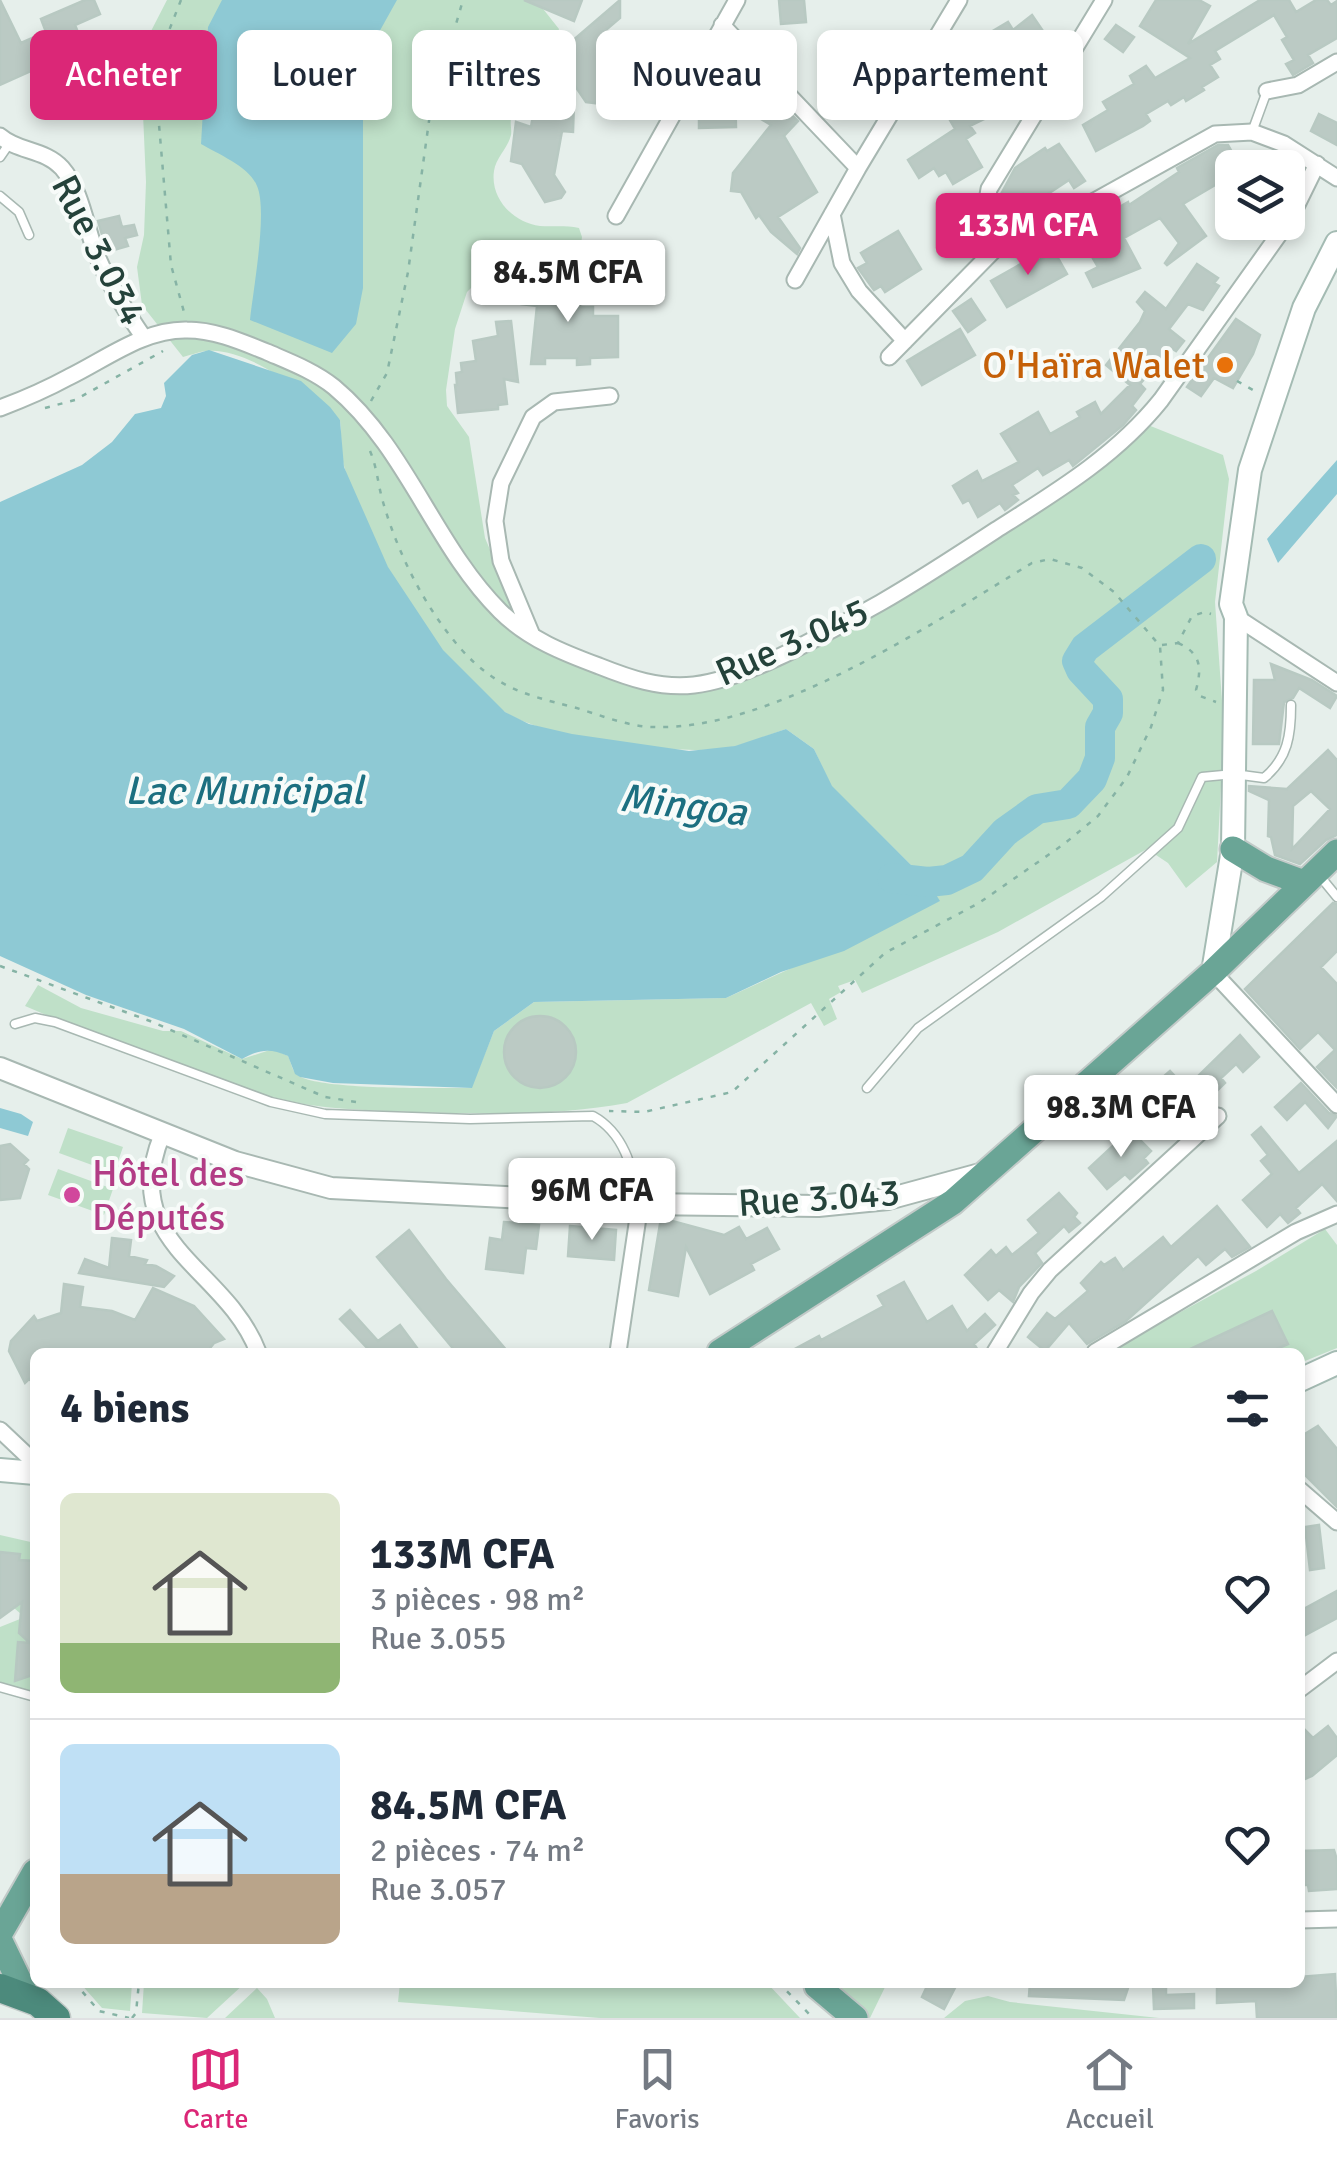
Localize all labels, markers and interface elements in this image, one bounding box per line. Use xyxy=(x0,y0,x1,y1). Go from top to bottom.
chip: Acheter xyxy=(30,30,217,120)
chip: Louer xyxy=(237,30,392,120)
chip: Filtres xyxy=(412,30,576,120)
chip: Nouveau xyxy=(596,30,797,120)
chip: Appartement xyxy=(817,30,1083,120)
map controls xyxy=(1215,150,1305,240)
button: layers xyxy=(1215,150,1305,240)
street label: Rue 3.034 xyxy=(41,167,157,333)
pin: 133M CFA xyxy=(925,193,1131,278)
text: 133M CFA xyxy=(958,206,1098,245)
pin: 84.5M CFA xyxy=(454,240,682,325)
text: 84.5M CFA xyxy=(493,253,643,292)
place label: O'Haïra Walet xyxy=(982,342,1205,389)
marker: O'Haïra Walet xyxy=(1214,354,1236,376)
street label: Rue 3.045 xyxy=(708,588,876,696)
water label: Lac Municipal xyxy=(125,766,366,816)
water label: Mingoa xyxy=(617,772,751,838)
pin: 98.3M CFA xyxy=(1007,1075,1235,1160)
text: 98.3M CFA xyxy=(1046,1088,1196,1127)
place label: Hôtel des Députés xyxy=(92,1150,244,1241)
pin: 96M CFA xyxy=(500,1158,684,1243)
street label: Rue 3.043 xyxy=(736,1169,902,1227)
text: 96M CFA xyxy=(530,1171,654,1210)
marker: Hôtel des Députés xyxy=(61,1184,83,1206)
icon: filters xyxy=(1220,1381,1275,1436)
text: 4 biens xyxy=(60,1383,189,1434)
text: 133M CFA xyxy=(370,1529,554,1580)
icon: home xyxy=(140,1533,260,1653)
icon: heart xyxy=(1220,1566,1275,1621)
text: 3 pièces · 98 m² xyxy=(370,1580,585,1619)
text: Rue 3.055 xyxy=(370,1619,507,1658)
text: 84.5M CFA xyxy=(370,1780,566,1831)
icon: home xyxy=(140,1784,260,1904)
icon: heart xyxy=(1220,1817,1275,1872)
text: 2 pièces · 74 m² xyxy=(370,1831,585,1870)
text: Rue 3.057 xyxy=(370,1870,507,1909)
tab: Carte xyxy=(183,2042,248,2136)
tab: Favoris xyxy=(615,2042,700,2136)
tab: Accueil xyxy=(1066,2042,1154,2136)

